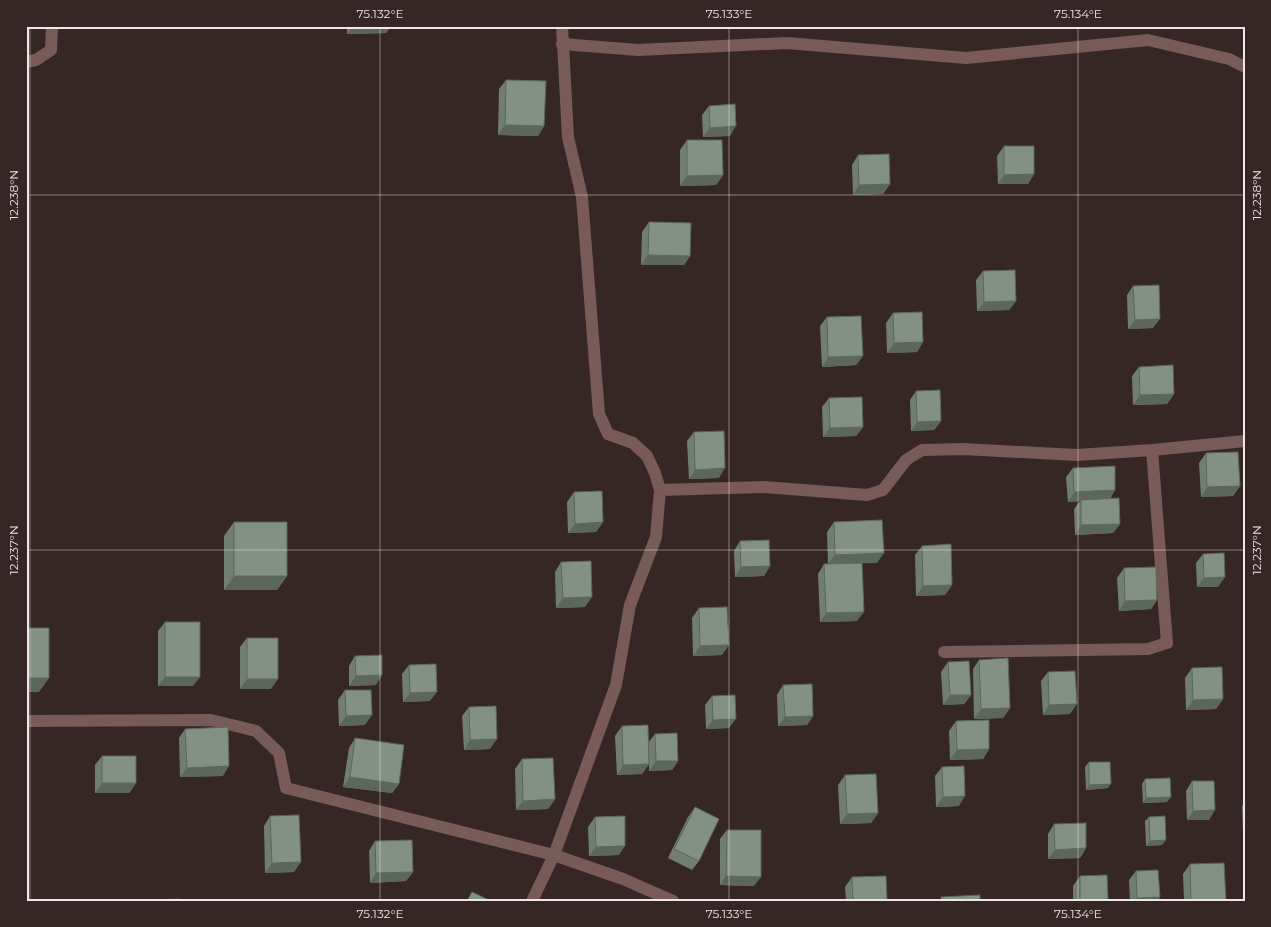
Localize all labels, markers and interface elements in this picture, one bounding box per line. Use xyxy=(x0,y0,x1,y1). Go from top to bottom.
text: 75.132°E xyxy=(357,6,403,21)
text: 75.133°E xyxy=(706,6,752,21)
text: 75.134°E xyxy=(1054,6,1102,21)
text: 12.238°N xyxy=(6,170,21,220)
text: 12.238°N xyxy=(1249,170,1264,220)
text: 12.237°N xyxy=(6,525,21,575)
text: 12.237°N xyxy=(1249,525,1264,575)
text: 75.132°E xyxy=(357,906,403,921)
text: 75.133°E xyxy=(706,906,752,921)
text: 75.134°E xyxy=(1054,906,1102,921)

